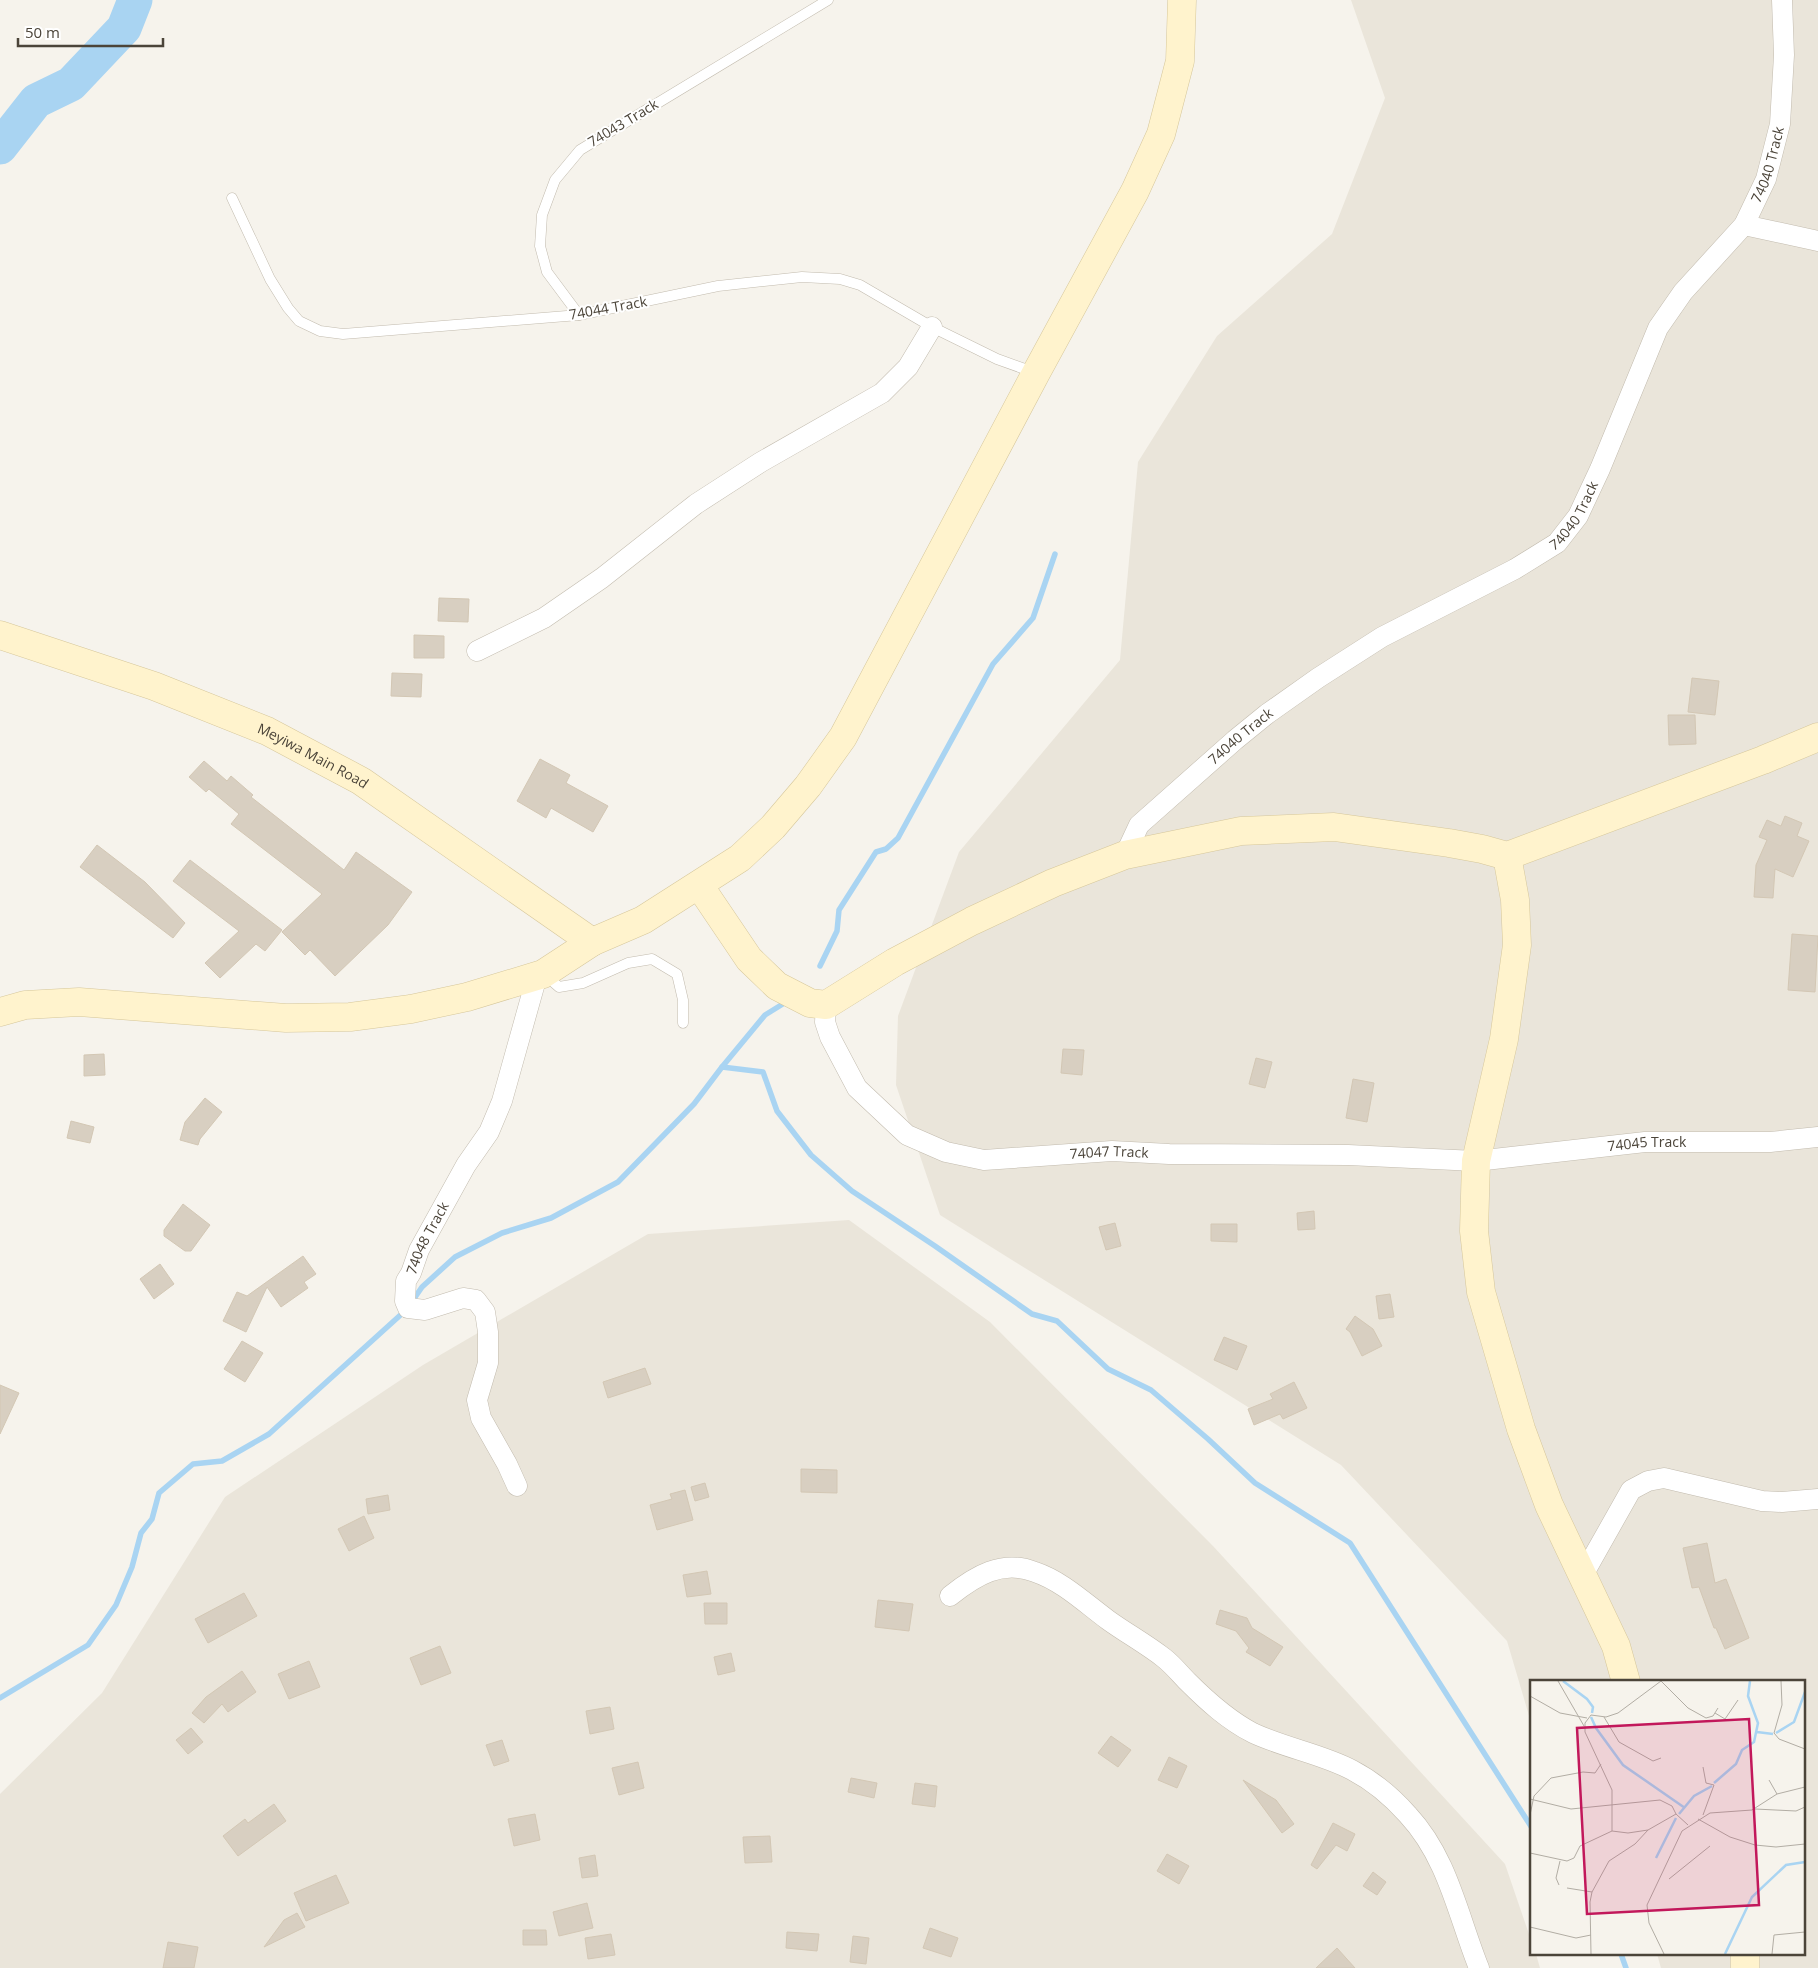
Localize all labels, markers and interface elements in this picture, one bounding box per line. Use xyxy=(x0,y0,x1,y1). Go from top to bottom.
scale bar xyxy=(18,15,162,47)
text: 50 m xyxy=(25,22,60,42)
street label: 74043 Track xyxy=(584,94,662,151)
street label: 74040 Track xyxy=(1746,124,1788,206)
street label: 74044 Track xyxy=(567,291,649,324)
street label: 74040 Track xyxy=(1546,477,1602,554)
street label: 74040 Track xyxy=(1204,703,1277,769)
street label: Meyiwa Main Road xyxy=(255,718,373,792)
street label: 74045 Track xyxy=(1606,1132,1687,1155)
street label: 74047 Track xyxy=(1069,1141,1150,1163)
street label: 74048 Track xyxy=(401,1198,453,1277)
inset map xyxy=(1530,1680,1806,1956)

